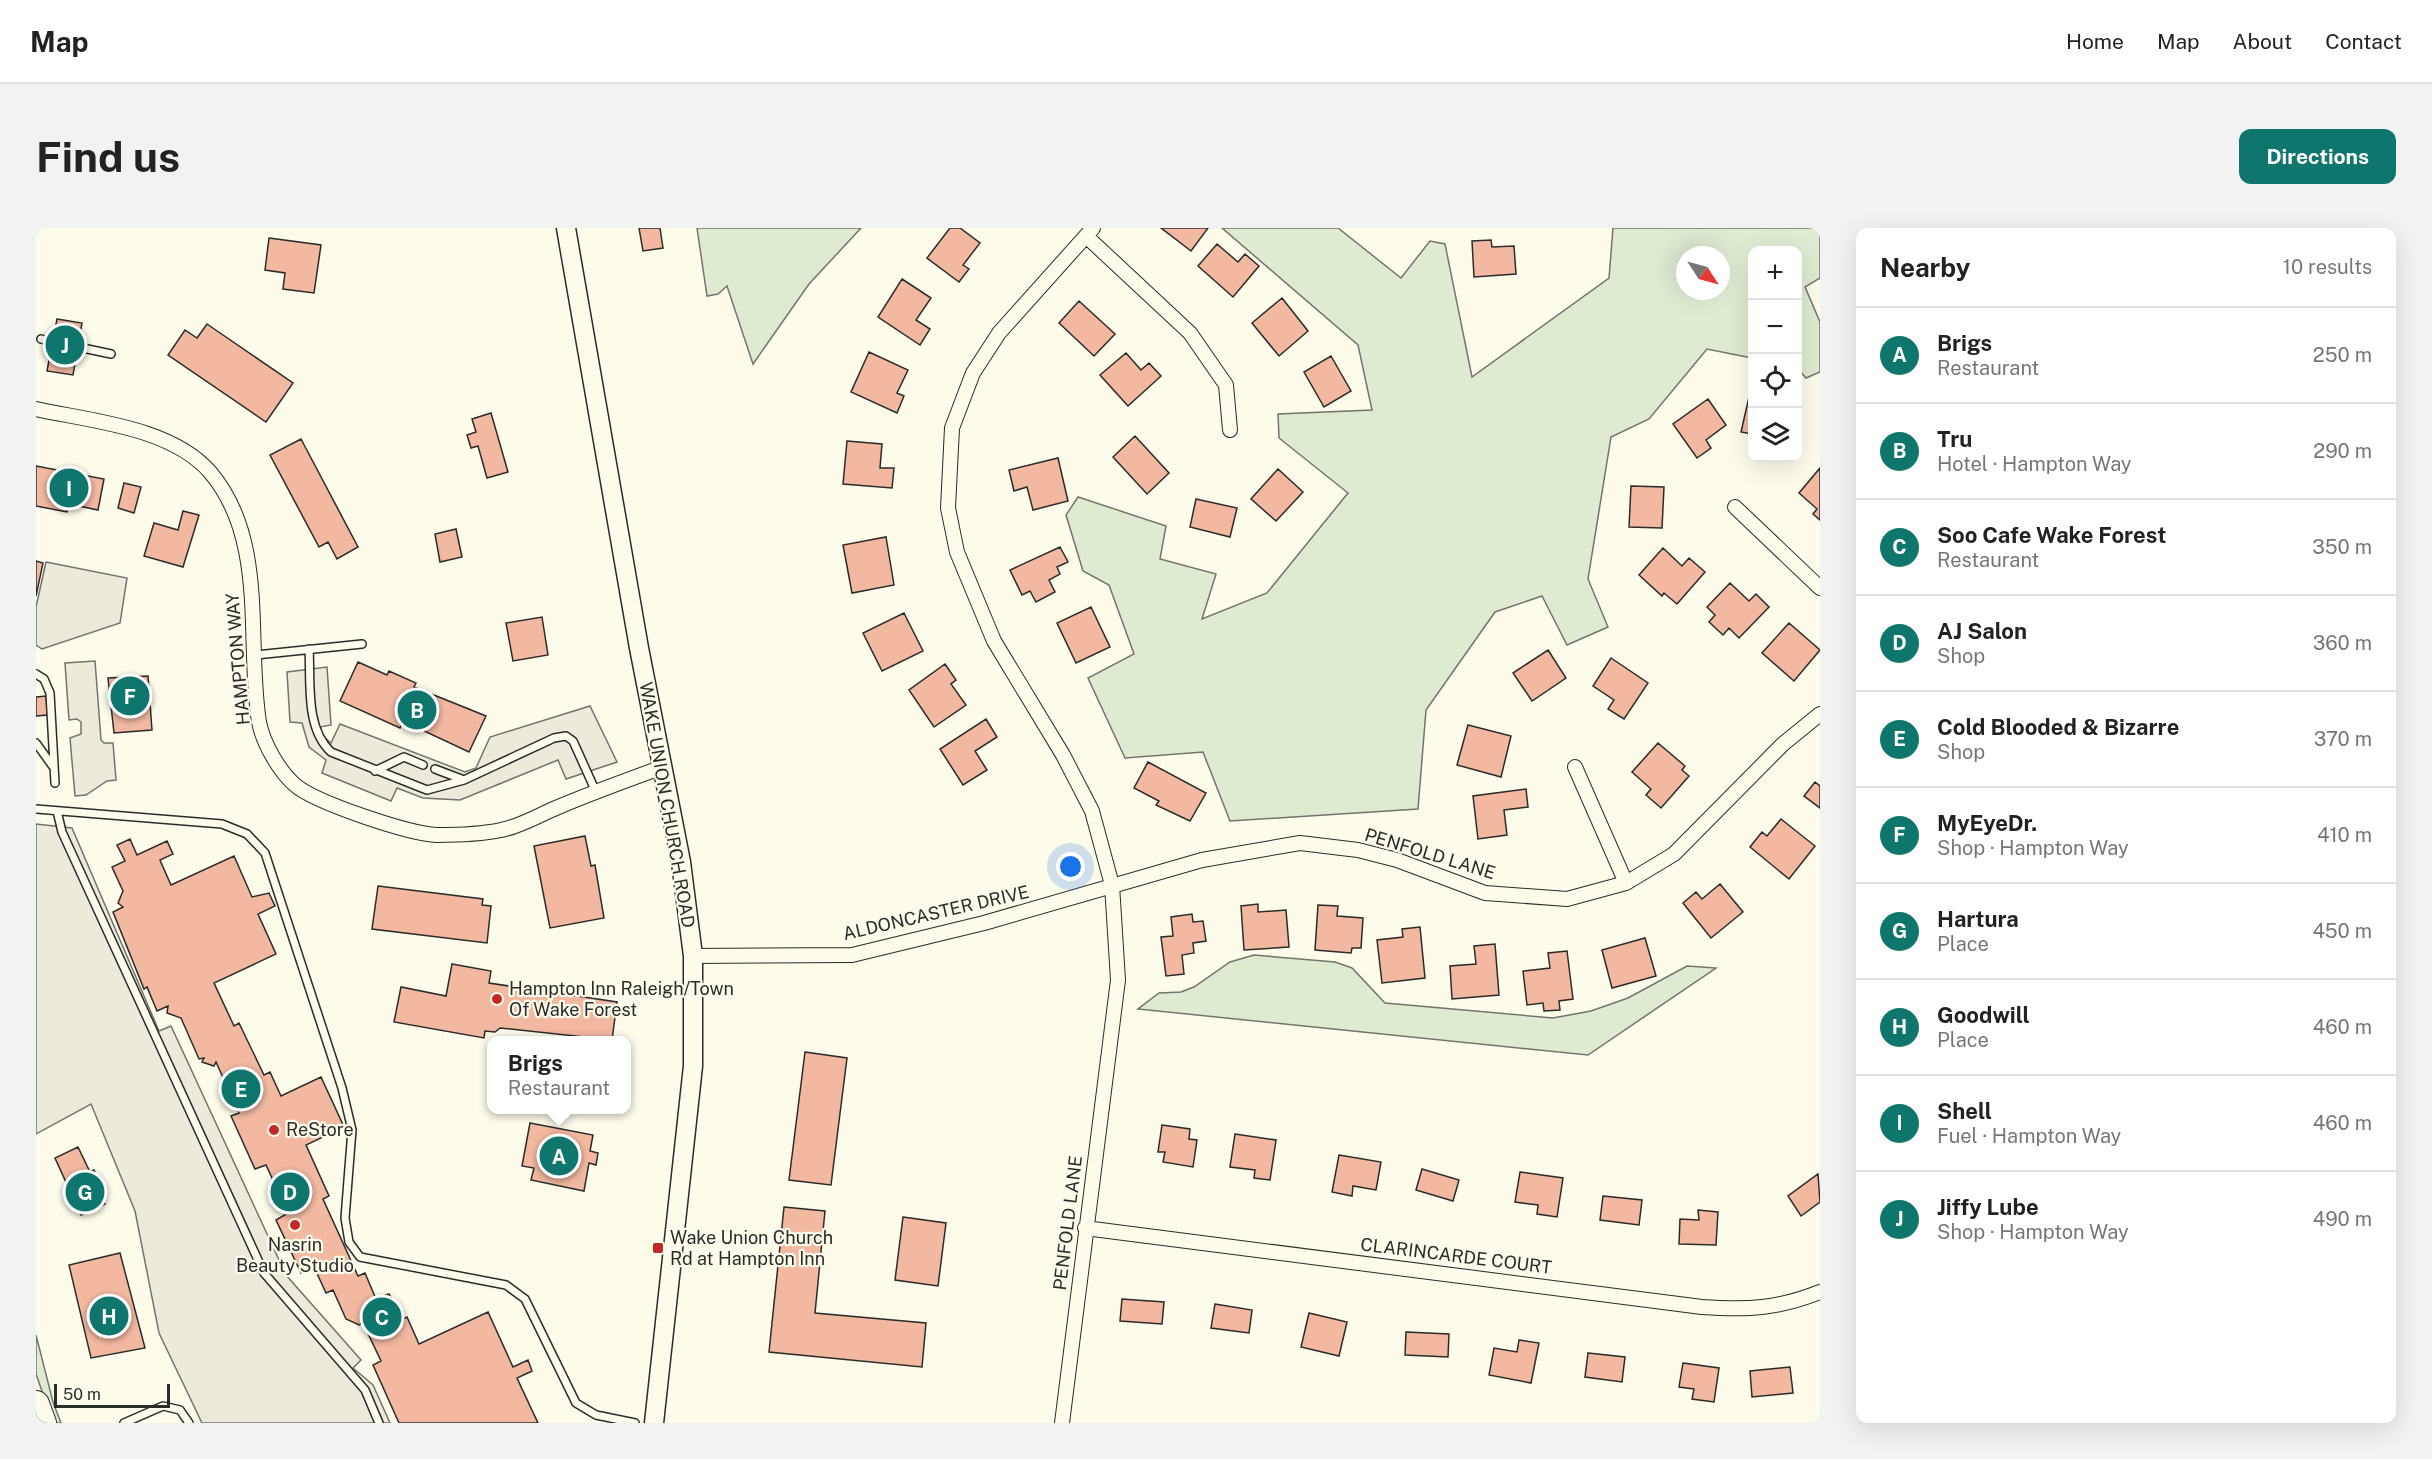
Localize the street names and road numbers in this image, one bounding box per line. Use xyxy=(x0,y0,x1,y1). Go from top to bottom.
street label: HAMPTON WAY xyxy=(221,592,254,726)
street label: WAKE UNION CHURCH ROAD xyxy=(636,680,699,929)
street label: PENFOLD LANE xyxy=(1362,824,1498,883)
street label: ALDONCASTER DRIVE xyxy=(841,881,1031,944)
street label: PENFOLD LANE xyxy=(1049,1154,1086,1292)
street label: CLARINCARDE COURT xyxy=(1359,1233,1553,1278)

